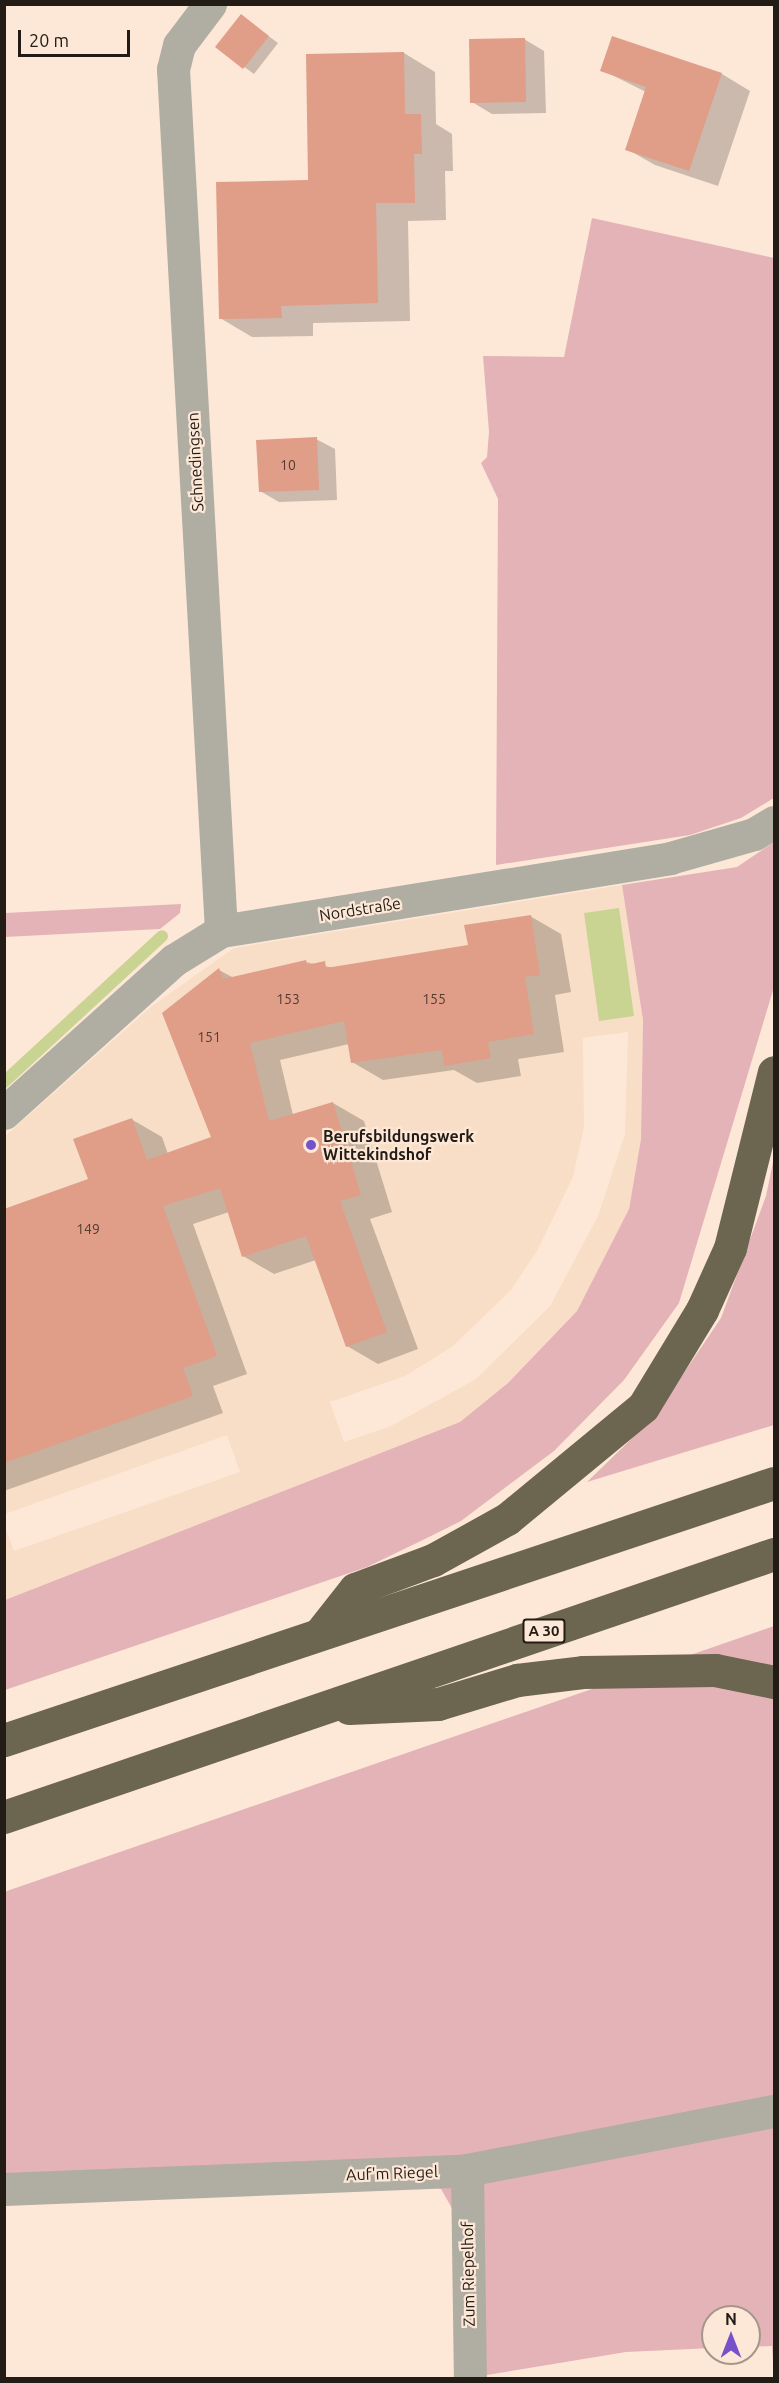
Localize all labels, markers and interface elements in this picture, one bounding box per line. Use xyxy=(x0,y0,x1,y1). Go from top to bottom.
scale bar xyxy=(21,18,134,56)
text: 20 m xyxy=(29,30,69,50)
street label: Schnedingsen xyxy=(183,412,207,512)
house number: 10 xyxy=(280,457,296,473)
street label: Nordstraße xyxy=(318,893,402,925)
house number: 153 xyxy=(276,991,300,1007)
house number: 155 xyxy=(422,991,446,1007)
house number: 151 xyxy=(197,1029,221,1045)
place label: Berufsbildungswerk Wittekindshof xyxy=(323,1126,474,1164)
marker: Berufsbildungswerk Wittekindshof xyxy=(304,1138,318,1152)
house number: 149 xyxy=(76,1221,100,1237)
road number: A 30 xyxy=(522,1619,566,1643)
street label: Auf'm Riegel xyxy=(346,2162,438,2184)
street label: Zum Riepelhof xyxy=(457,2221,479,2327)
north arrow xyxy=(701,2305,761,2365)
text: N xyxy=(725,2310,737,2328)

